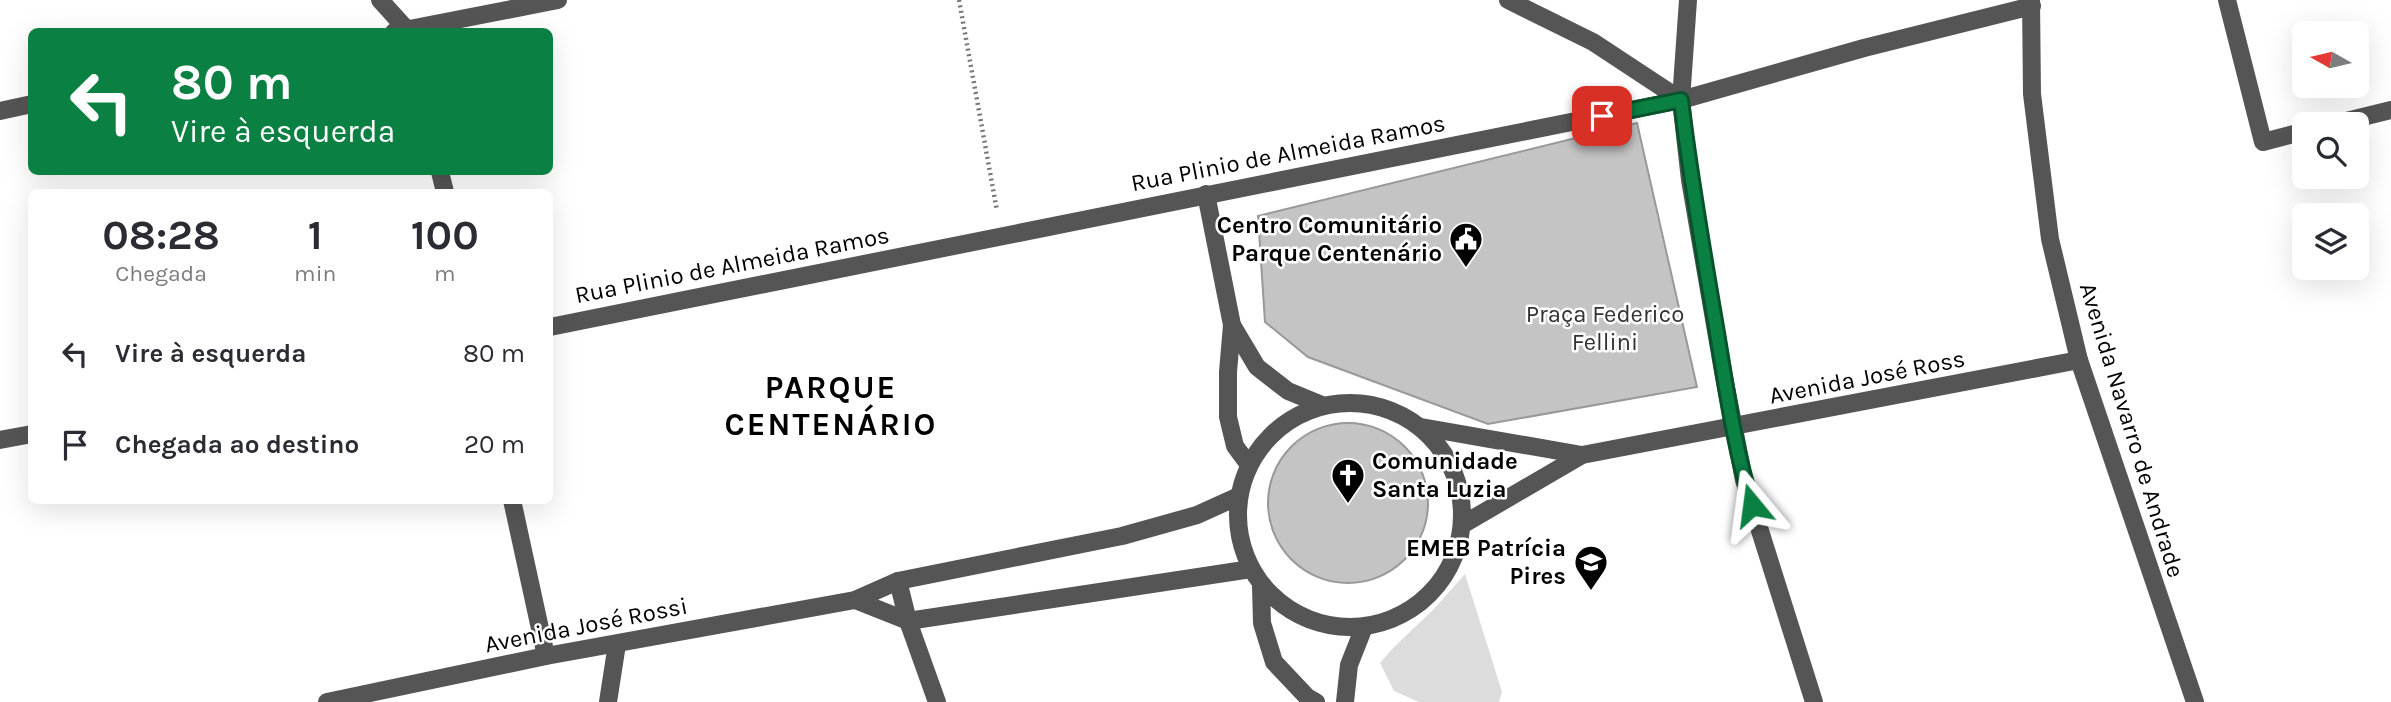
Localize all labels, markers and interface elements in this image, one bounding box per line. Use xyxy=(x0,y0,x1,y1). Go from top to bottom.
north arrow xyxy=(2292,21,2370,98)
map controls xyxy=(2292,21,2369,280)
text: 80 m xyxy=(171,54,293,111)
icon: left xyxy=(56,56,147,147)
pin xyxy=(1572,86,1632,146)
icon: arrive xyxy=(1583,97,1621,135)
street label: Rua Plinio de Almeida Ramos xyxy=(1128,109,1448,197)
button: search xyxy=(2292,112,2369,189)
text: Vire à esquerda xyxy=(171,113,395,150)
button: layers xyxy=(2292,203,2369,280)
text: 08:28 xyxy=(102,210,220,260)
text: 1 xyxy=(308,210,323,260)
text: 100 xyxy=(411,210,479,260)
place label: Centro Comunitário Parque Centenário xyxy=(1217,211,1442,267)
public building icon: Centro Comunitário Parque Centenário xyxy=(1447,220,1485,269)
street label: Rua Plinio de Almeida Ramos xyxy=(572,221,892,309)
text: Chegada xyxy=(115,260,207,287)
text: min xyxy=(294,260,336,287)
text: m xyxy=(434,260,455,287)
street label: Avenida Navarro de Andrade xyxy=(2074,279,2190,581)
park label: Praça Federico Fellini xyxy=(1526,300,1684,356)
icon: left xyxy=(56,335,94,373)
text: Vire à esquerda xyxy=(115,338,306,369)
text: 80 m xyxy=(463,338,525,369)
street label: Avenida José Ross xyxy=(1767,344,1967,410)
district label: PARQUE CENTENÁRIO xyxy=(725,369,937,443)
icon: arrive xyxy=(56,426,94,464)
text: Chegada ao destino xyxy=(115,429,359,460)
text: 20 m xyxy=(464,429,525,460)
place label: Comunidade Santa Luzia xyxy=(1372,447,1518,503)
church icon: Comunidade Santa Luzia xyxy=(1329,456,1367,505)
position arrow xyxy=(1715,468,1789,542)
place label: EMEB Patrícia Pires xyxy=(1406,534,1566,590)
school or university icon: EMEB Patrícia Pires xyxy=(1572,543,1610,592)
street label: Avenida José Rossi xyxy=(482,592,690,658)

